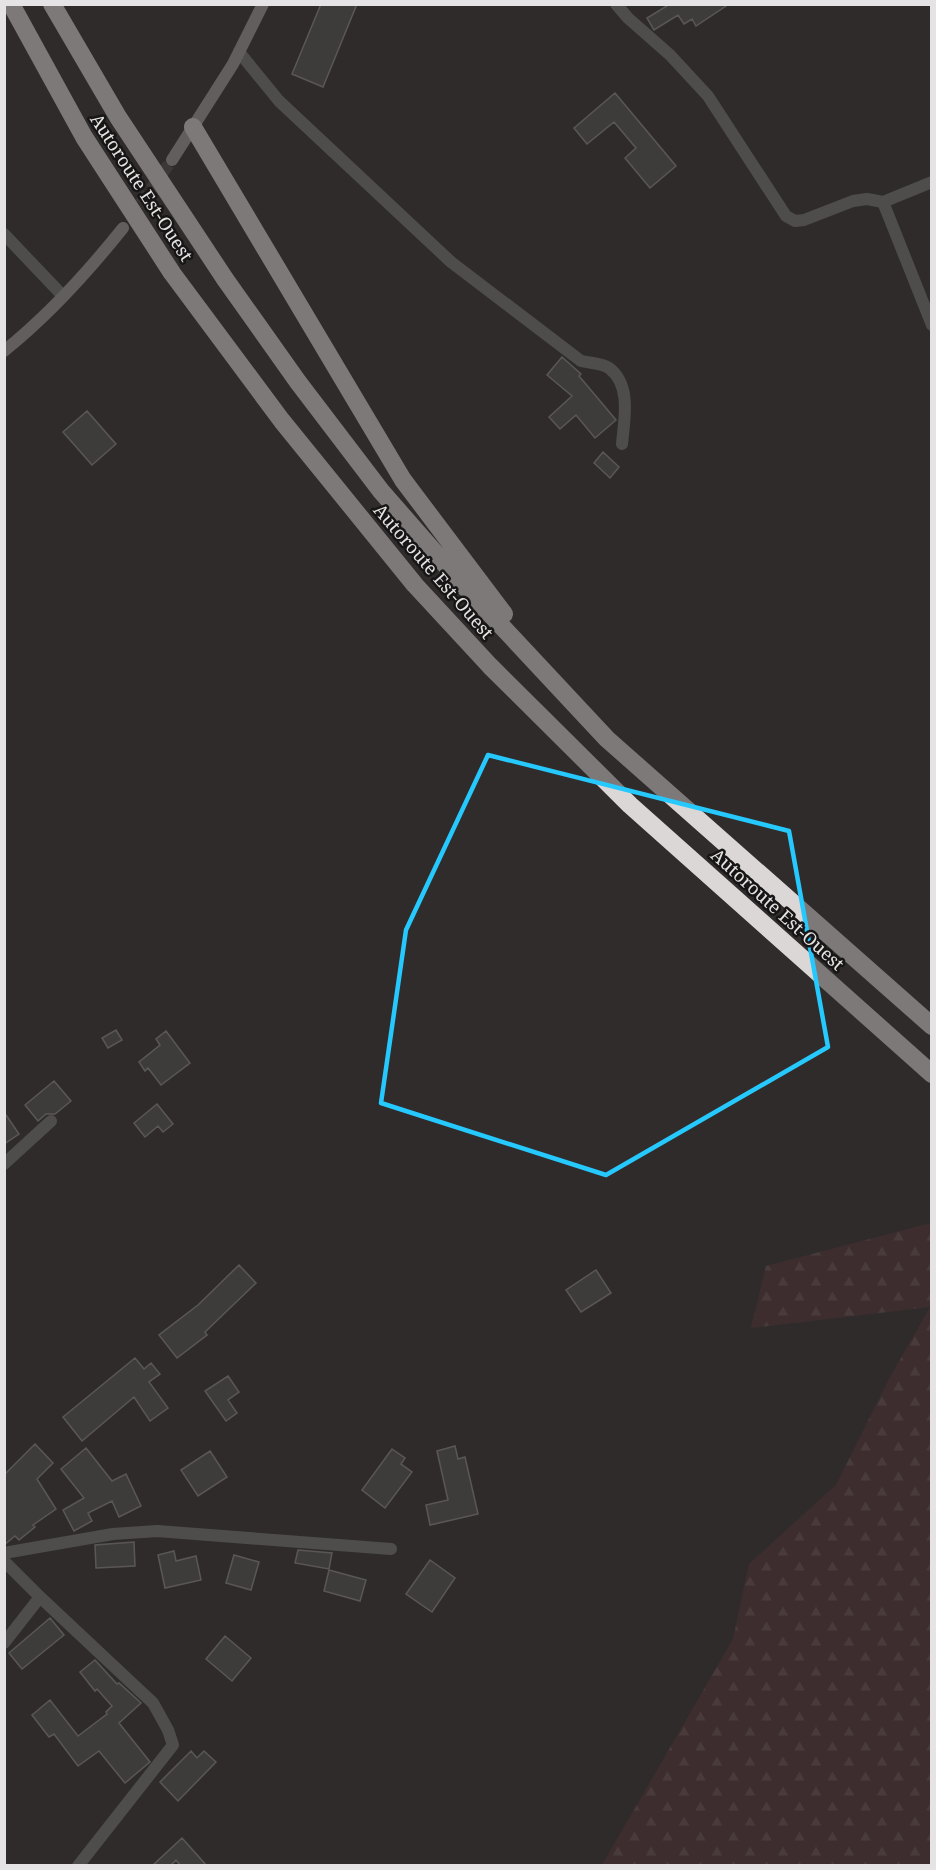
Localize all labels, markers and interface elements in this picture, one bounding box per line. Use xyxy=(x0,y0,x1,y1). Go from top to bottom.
street label: Autoroute Est-Ouest xyxy=(85,109,199,265)
street label: Autoroute Est-Ouest xyxy=(369,498,499,644)
street label: Autoroute Est-Ouest xyxy=(706,843,850,975)

